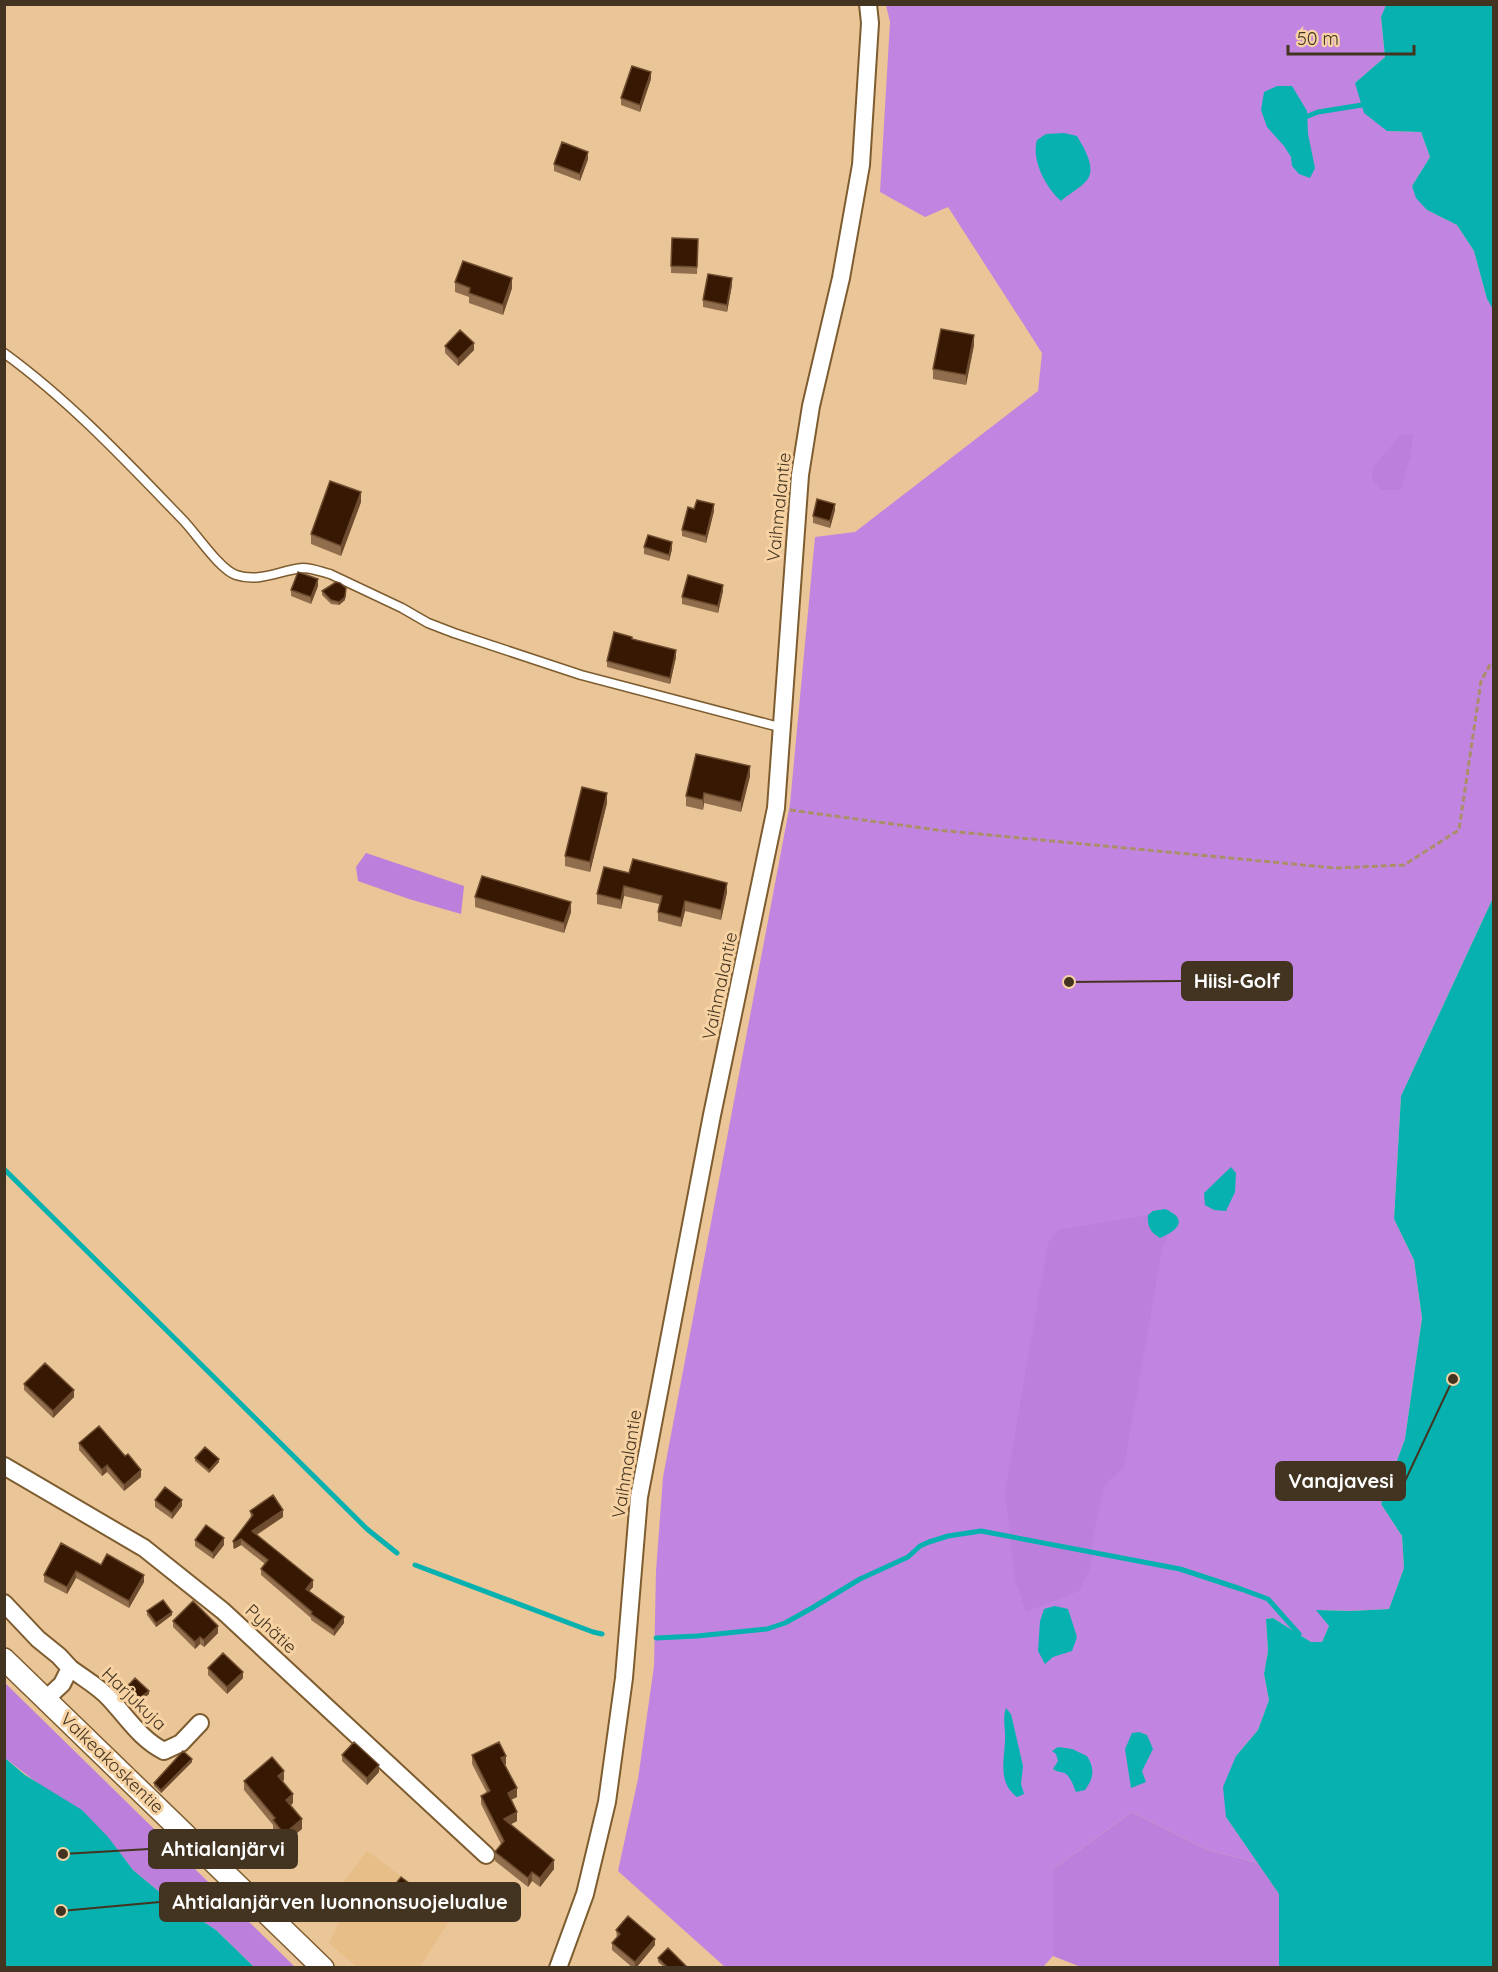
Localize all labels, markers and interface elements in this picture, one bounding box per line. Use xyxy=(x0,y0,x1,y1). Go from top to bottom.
scale bar xyxy=(1288,18,1414,56)
text: 50 m xyxy=(1297,27,1339,50)
street label: Vaihmalantie xyxy=(761,451,796,563)
street label: Vaihmalantie xyxy=(697,930,742,1042)
callout: Hiisi-Golf xyxy=(1182,962,1292,1000)
text: Hiisi-Golf xyxy=(1194,968,1281,993)
street label: Vaihmalantie xyxy=(607,1408,646,1520)
callout: Vanajavesi xyxy=(1276,1462,1405,1500)
text: Vanajavesi xyxy=(1288,1468,1394,1493)
street label: Pyhätie xyxy=(241,1599,302,1658)
street label: Harjukuja xyxy=(97,1662,172,1735)
street label: Valkeakoskentie xyxy=(56,1707,169,1818)
callout: Ahtialanjärvi xyxy=(149,1830,297,1868)
text: Ahtialanjärvi xyxy=(161,1836,285,1861)
callout: Ahtialanjärven luonnonsuojelualue xyxy=(160,1883,520,1921)
text: Ahtialanjärven luonnonsuojelualue xyxy=(172,1889,508,1914)

